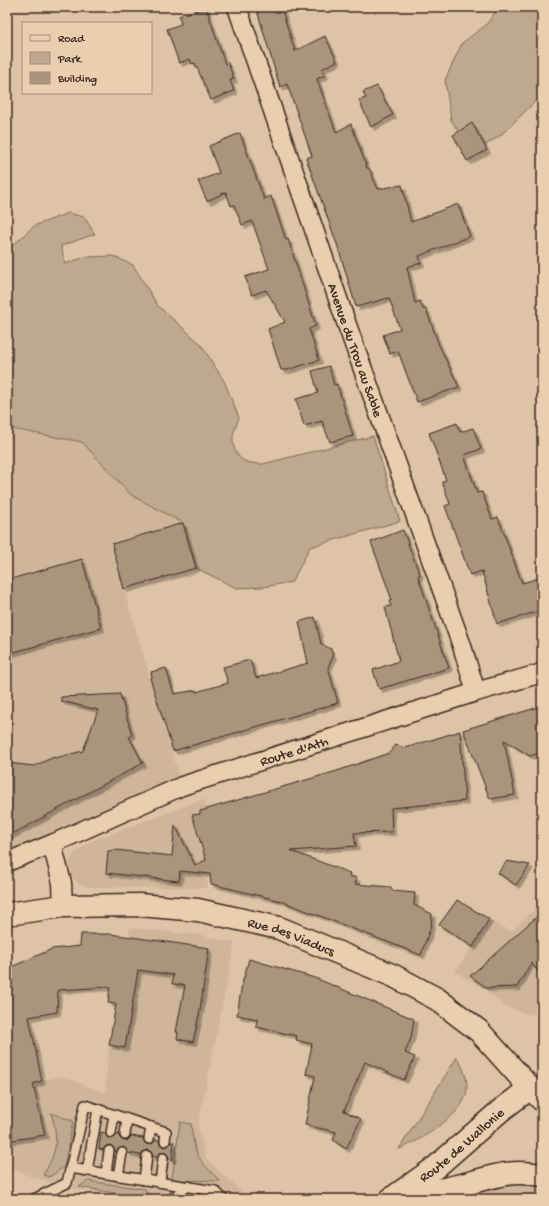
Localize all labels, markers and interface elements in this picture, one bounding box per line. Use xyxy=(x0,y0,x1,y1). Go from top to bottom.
legend xyxy=(22,22,152,94)
text: Road xyxy=(58,33,85,47)
text: Park xyxy=(57,53,83,67)
text: Building xyxy=(57,73,97,87)
street label: Avenue du Trou au Sable xyxy=(322,282,386,421)
street label: Route d'Ath xyxy=(258,734,331,772)
street label: Rue des Viaducs xyxy=(246,915,338,962)
street label: Route de Wallonie xyxy=(417,1105,509,1187)

